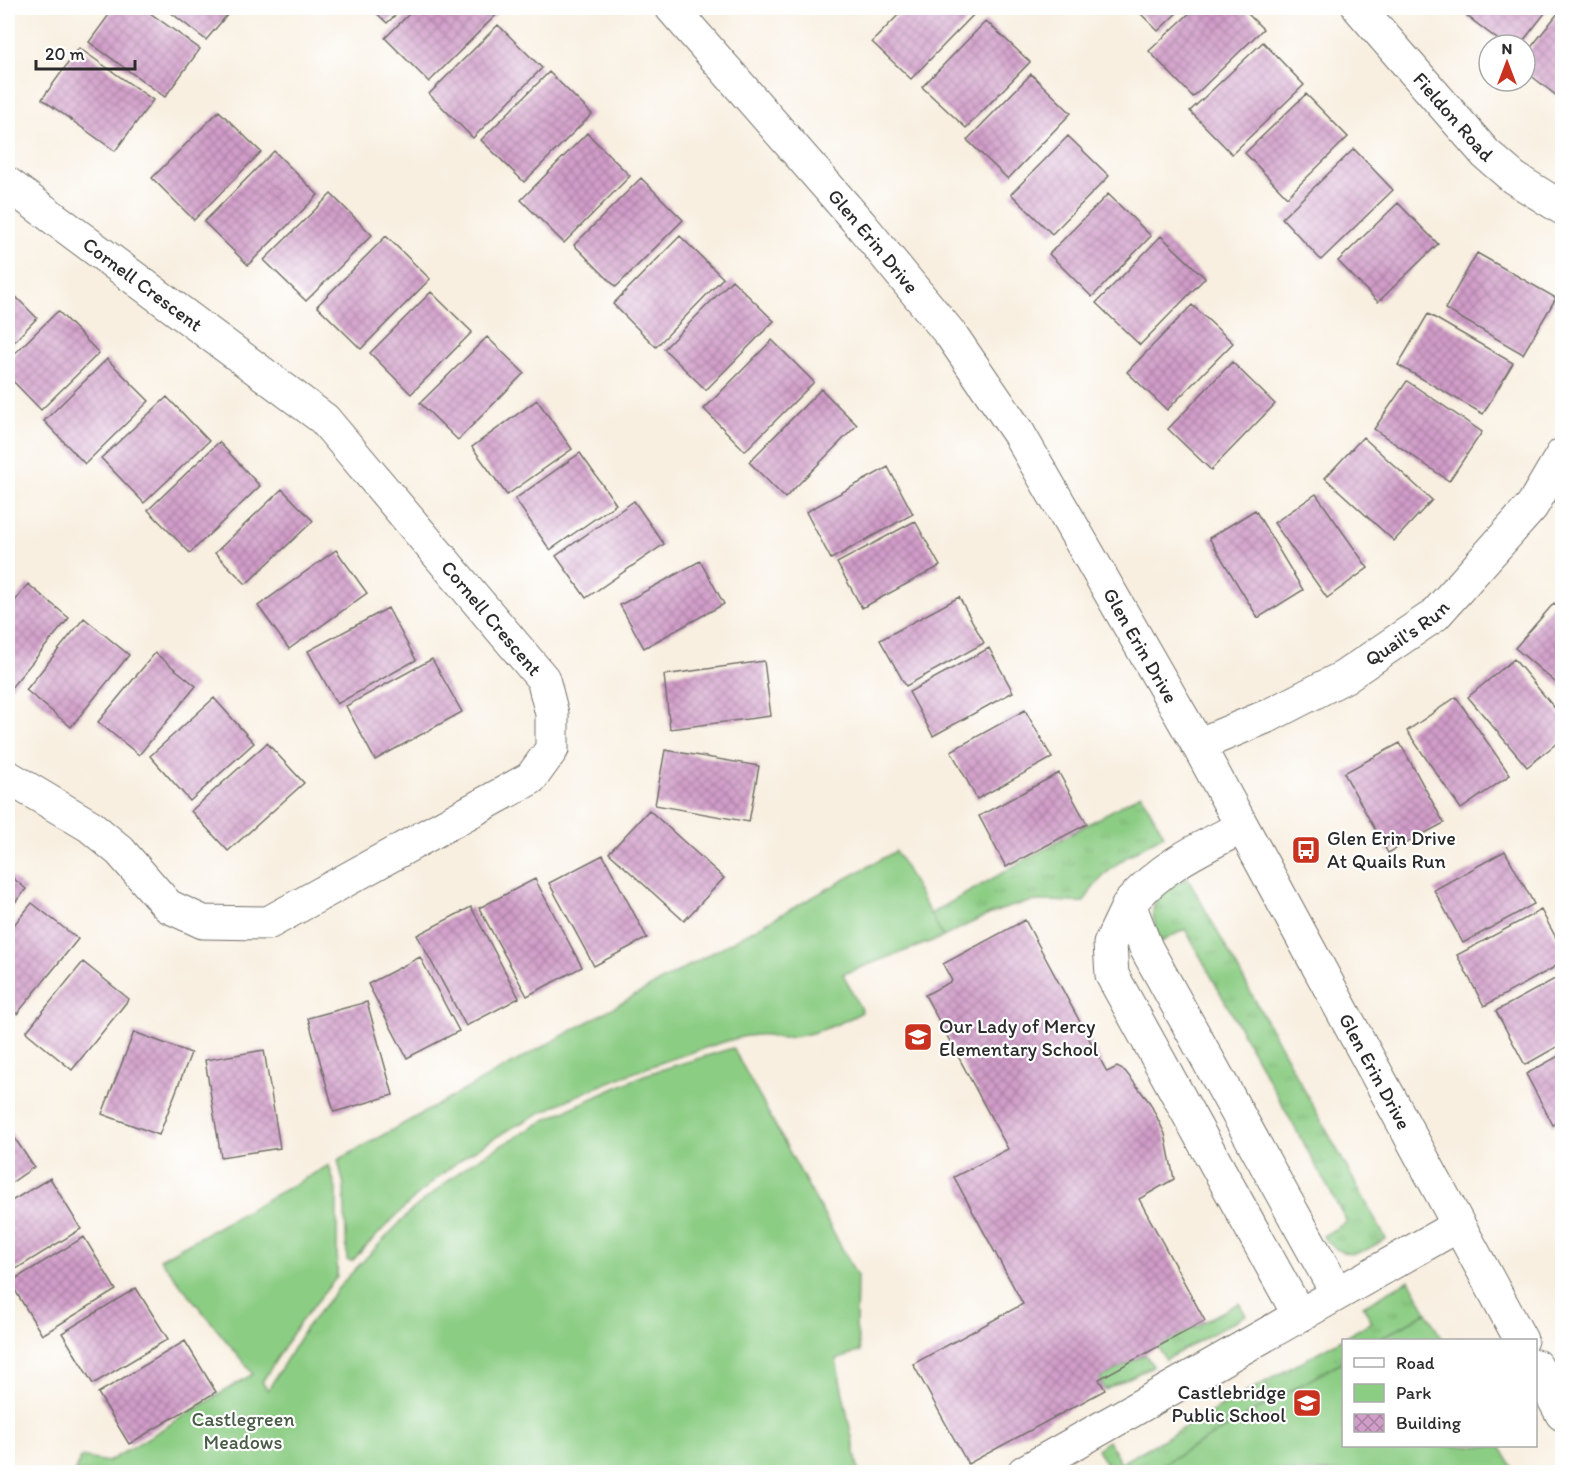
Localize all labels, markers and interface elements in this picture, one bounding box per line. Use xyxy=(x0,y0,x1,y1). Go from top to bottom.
scale bar xyxy=(36,33,135,71)
north arrow xyxy=(1477,33,1537,93)
text: N xyxy=(1502,39,1512,58)
text: 20 m xyxy=(45,43,85,65)
street label: Fieldon Road xyxy=(1408,67,1498,167)
street label: Glen Erin Drive xyxy=(823,184,924,298)
street label: Cornell Crescent xyxy=(78,232,207,337)
street label: Cornell Crescent xyxy=(436,555,547,681)
street label: Glen Erin Drive xyxy=(1098,584,1183,707)
street label: Quail's Run xyxy=(1360,595,1454,671)
place label: Glen Erin Drive At Quails Run xyxy=(1327,826,1456,873)
bus stop icon: Glen Erin Drive At Quails Run xyxy=(1290,834,1322,866)
street label: Glen Erin Drive xyxy=(1334,1009,1416,1134)
place label: Our Lady of Mercy Elementary School xyxy=(939,1014,1099,1061)
school or university icon: Our Lady of Mercy Elementary School xyxy=(902,1021,934,1053)
legend xyxy=(1342,1339,1537,1447)
text: Road xyxy=(1396,1352,1435,1374)
place label: Castlebridge Public School xyxy=(1172,1380,1286,1427)
text: Park xyxy=(1396,1382,1431,1404)
school or university icon: Castlebridge Public School xyxy=(1291,1387,1323,1419)
park label: Castlegreen Meadows xyxy=(191,1407,295,1454)
text: Building xyxy=(1396,1412,1462,1434)

